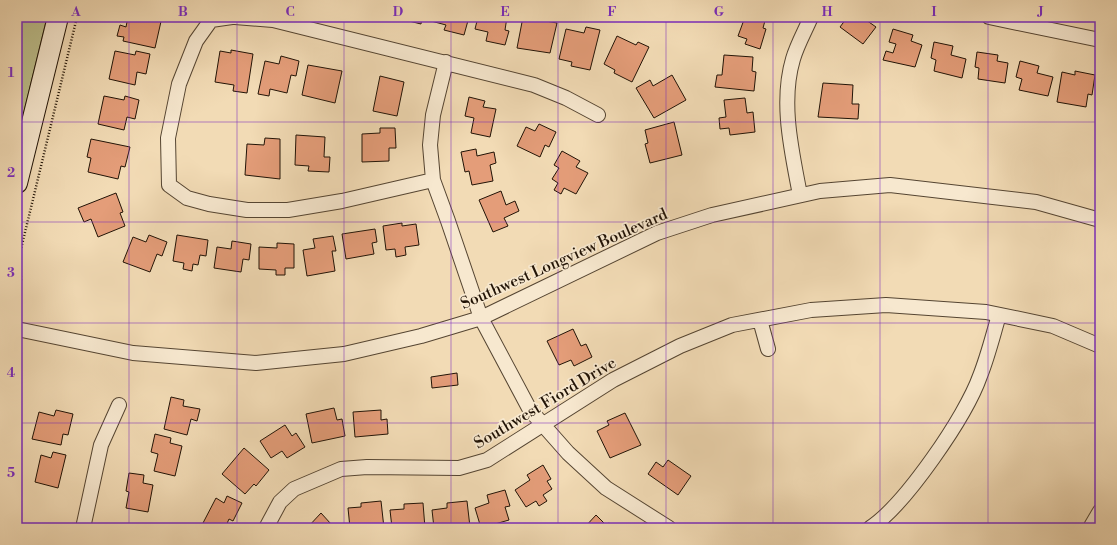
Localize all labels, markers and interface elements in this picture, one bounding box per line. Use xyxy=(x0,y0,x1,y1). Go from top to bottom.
text: A xyxy=(70,4,81,20)
text: B xyxy=(178,4,188,20)
text: C xyxy=(285,4,295,20)
text: D xyxy=(393,4,403,20)
text: E xyxy=(500,4,510,20)
text: F xyxy=(607,4,617,20)
text: G xyxy=(714,4,725,20)
text: H xyxy=(822,4,833,20)
text: I xyxy=(931,4,937,20)
text: J xyxy=(1036,4,1044,20)
text: 1 xyxy=(8,65,15,81)
text: 2 xyxy=(7,165,15,181)
street label: Southwest Longview Boulevard xyxy=(457,204,671,314)
text: 3 xyxy=(7,265,15,281)
street label: Southwest Fiord Drive xyxy=(470,353,620,453)
text: 4 xyxy=(7,365,16,381)
text: 5 xyxy=(7,465,15,481)

